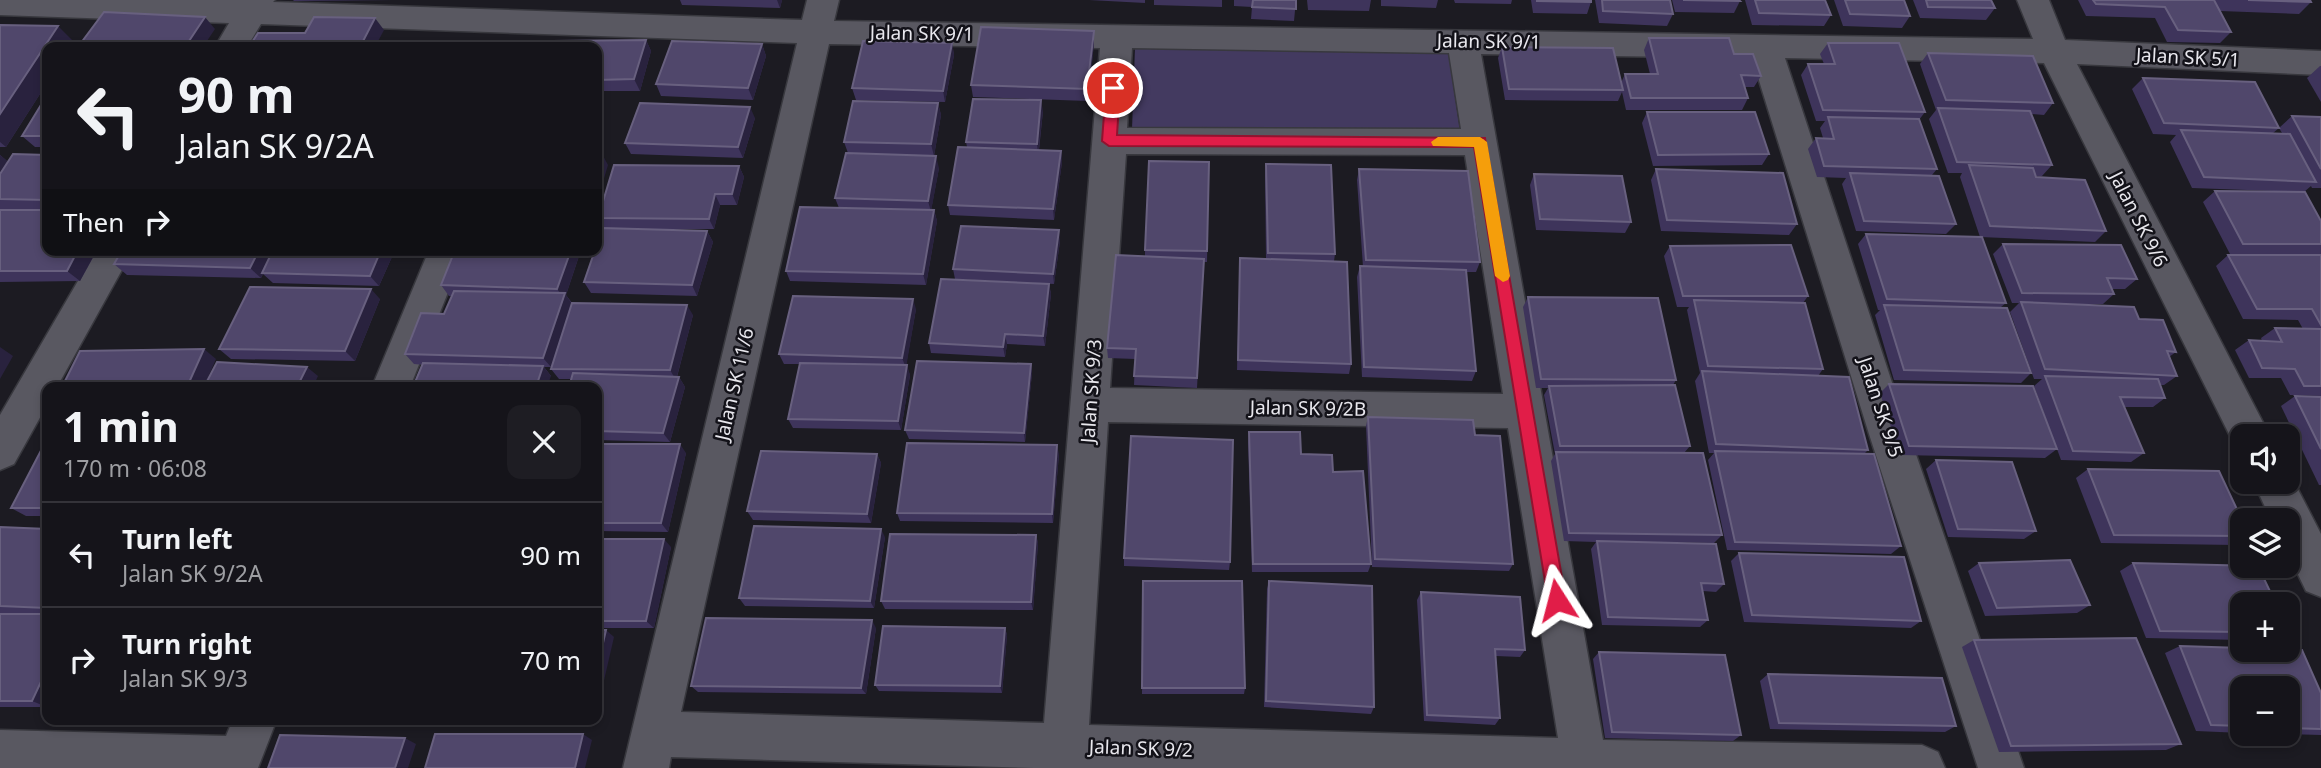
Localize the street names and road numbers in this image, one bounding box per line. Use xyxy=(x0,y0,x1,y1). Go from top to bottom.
street label: Jalan SK 9/1 xyxy=(868,19,974,47)
street label: Jalan SK 9/1 xyxy=(1435,27,1541,55)
street label: Jalan SK 5/1 xyxy=(2133,41,2241,73)
street label: Jalan SK 9/6 xyxy=(2103,165,2174,271)
street label: Jalan SK 11/6 xyxy=(708,325,760,445)
street label: Jalan SK 9/3 xyxy=(1074,338,1108,446)
street label: Jalan SK 9/5 xyxy=(1852,352,1909,460)
street label: Jalan SK 9/2B xyxy=(1248,394,1366,422)
street label: Jalan SK 9/2 xyxy=(1087,733,1193,763)

